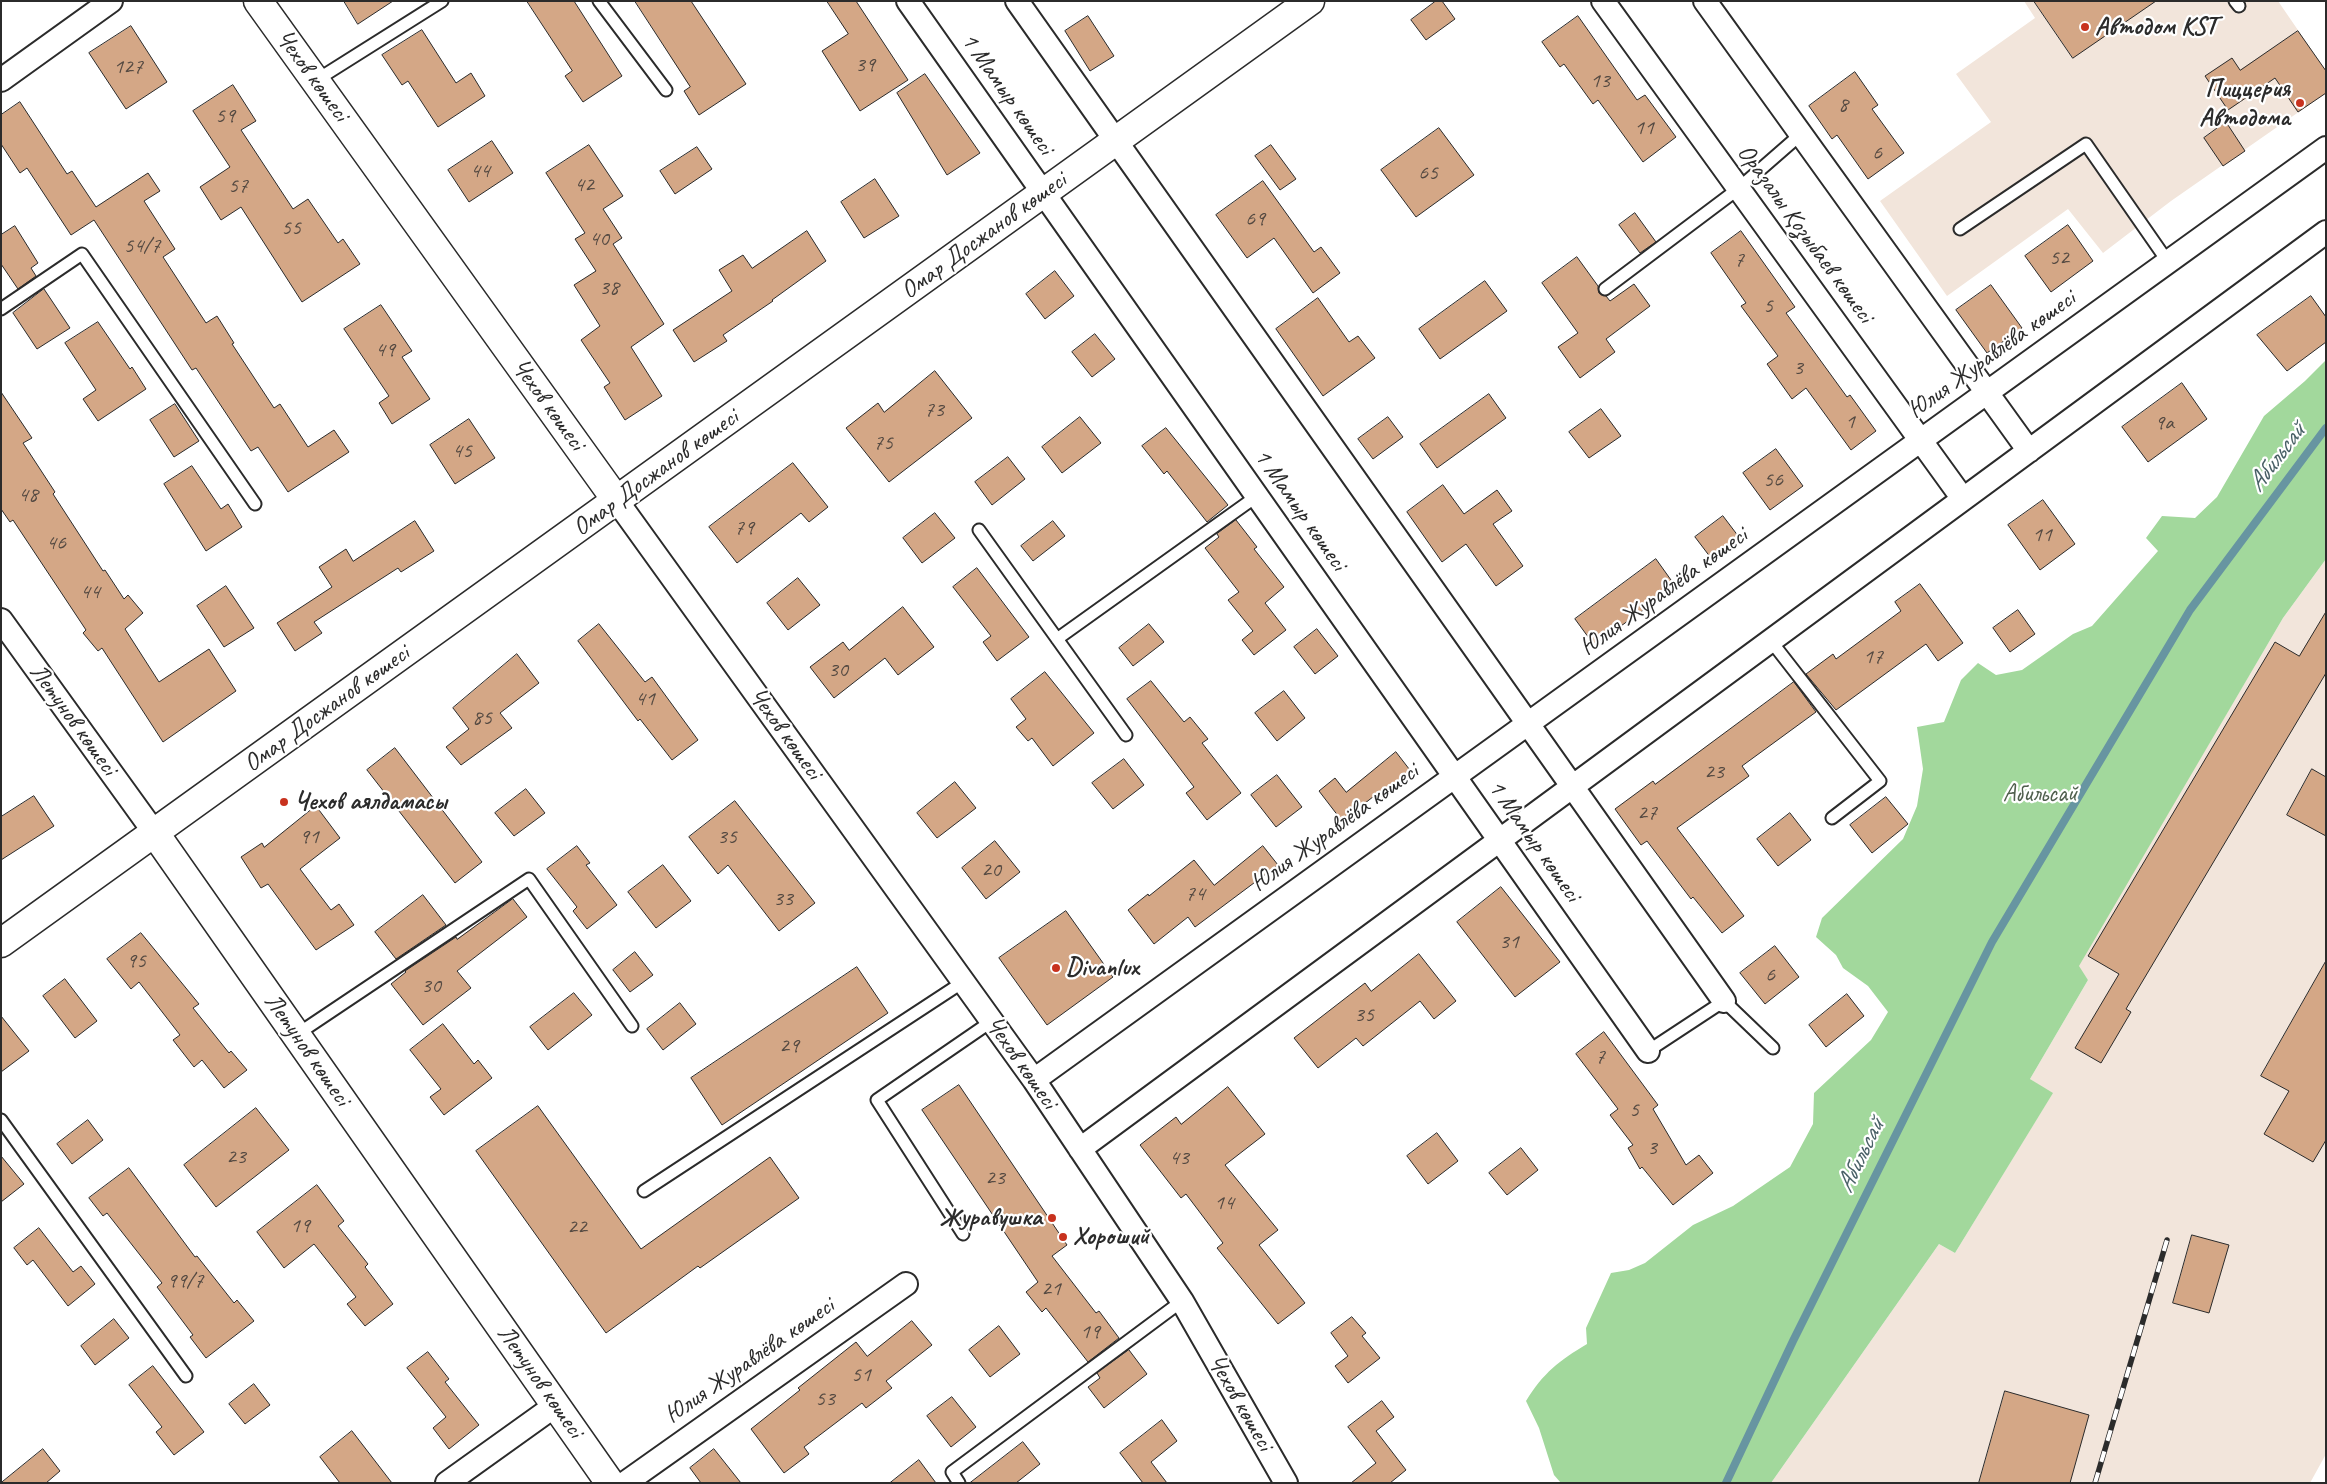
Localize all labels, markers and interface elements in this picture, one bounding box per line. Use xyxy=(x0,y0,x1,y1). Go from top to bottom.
place label: Автодом KST xyxy=(2095,12,2217,42)
marker: Автодом KST xyxy=(2079,21,2091,33)
street label: Чехов көшесі xyxy=(269,24,355,128)
street label: 1 Мамыр көшесі xyxy=(954,27,1060,161)
house number: 39 xyxy=(855,52,875,78)
house number: 127 xyxy=(113,54,143,80)
house number: 13 xyxy=(1590,68,1610,94)
place label: Пиццерия Автодома xyxy=(2199,74,2290,133)
house number: 8 xyxy=(1838,92,1848,118)
marker: Пиццерия Автодома xyxy=(2294,97,2306,109)
house number: 59 xyxy=(215,103,235,129)
house number: 11 xyxy=(1634,115,1654,141)
street label: Оразалы Қозыбаев көшесі xyxy=(1730,139,1880,329)
house number: 6 xyxy=(1872,140,1882,166)
house number: 44 xyxy=(470,158,490,184)
house number: 65 xyxy=(1418,160,1438,186)
street label: Омар Досжанов көшесі xyxy=(895,166,1073,306)
house number: 42 xyxy=(574,172,594,198)
house number: 57 xyxy=(228,173,248,199)
house number: 69 xyxy=(1245,206,1265,232)
house number: 55 xyxy=(281,215,301,241)
house number: 40 xyxy=(589,226,609,252)
house number: 54/7 xyxy=(124,233,160,259)
house number: 52 xyxy=(2049,245,2069,271)
house number: 7 xyxy=(1734,247,1744,273)
house number: 38 xyxy=(599,275,619,301)
street label: Юлия Журавлёва көшесі xyxy=(1902,284,2082,426)
house number: 5 xyxy=(1763,293,1773,319)
house number: 49 xyxy=(375,337,395,363)
street label: Чехов көшесі xyxy=(505,353,591,457)
house number: 3 xyxy=(1793,355,1803,381)
house number: 73 xyxy=(924,397,944,423)
street label: Омар Досжанов көшесі xyxy=(567,403,745,543)
house number: 1 xyxy=(1845,409,1855,435)
house number: 9а xyxy=(2154,410,2174,436)
water label: Абильсай xyxy=(2241,418,2313,498)
house number: 75 xyxy=(873,430,893,456)
house number: 45 xyxy=(452,438,472,464)
street label: 1 Мамыр көшесі xyxy=(1247,443,1353,577)
house number: 56 xyxy=(1763,467,1783,493)
house number: 48 xyxy=(18,482,38,508)
house number: 79 xyxy=(734,515,754,541)
street label: Юлия Журавлёва көшесі xyxy=(1574,521,1754,663)
house number: 11 xyxy=(2032,522,2052,548)
house number: 46 xyxy=(46,530,66,556)
house number: 44 xyxy=(80,579,100,605)
street label: Омар Досжанов көшесі xyxy=(238,639,416,779)
house number: 17 xyxy=(1863,644,1883,670)
house number: 30 xyxy=(828,657,848,683)
street label: Летунов көшесі xyxy=(22,658,124,782)
street label: Чехов көшесі xyxy=(742,682,828,786)
house number: 41 xyxy=(635,686,655,712)
house number: 85 xyxy=(472,705,492,731)
street label: Юлия Журавлёва көшесі xyxy=(1245,757,1425,899)
house number: 23 xyxy=(1704,759,1724,785)
street label: 1 Мамыр көшесі xyxy=(1481,774,1587,908)
park label: Абильсай xyxy=(2003,779,2077,809)
place label: Чехов аялдамасы xyxy=(294,787,447,817)
marker: Чехов аялдамасы xyxy=(278,796,290,808)
house number: 27 xyxy=(1637,800,1657,826)
house number: 91 xyxy=(299,824,319,850)
house number: 35 xyxy=(717,824,737,850)
house number: 20 xyxy=(981,857,1001,883)
house number: 74 xyxy=(1185,881,1205,907)
house number: 33 xyxy=(773,886,793,912)
house number: 31 xyxy=(1499,929,1519,955)
house number: 95 xyxy=(126,948,146,974)
place label: Divanlux xyxy=(1066,953,1138,983)
marker: Divanlux xyxy=(1050,962,1062,974)
house number: 6 xyxy=(1765,962,1775,988)
house number: 30 xyxy=(421,973,441,999)
street label: Летунов көшесі xyxy=(257,988,357,1112)
house number: 35 xyxy=(1354,1002,1374,1028)
street label: Чехов көшесі xyxy=(978,1011,1064,1115)
house number: 29 xyxy=(779,1033,799,1059)
house number: 7 xyxy=(1595,1044,1605,1070)
house number: 5 xyxy=(1629,1097,1639,1123)
water label: Абильсай xyxy=(1830,1114,1892,1198)
house number: 3 xyxy=(1647,1135,1657,1161)
house number: 23 xyxy=(226,1144,246,1170)
house number: 43 xyxy=(1169,1145,1189,1171)
house number: 23 xyxy=(985,1165,1005,1191)
house number: 14 xyxy=(1214,1190,1234,1216)
place label: Журавушка xyxy=(940,1203,1042,1233)
marker: Журавушка xyxy=(1046,1212,1058,1224)
house number: 19 xyxy=(290,1213,310,1239)
house number: 22 xyxy=(567,1214,587,1240)
place label: Хороший xyxy=(1073,1222,1149,1252)
marker: Хороший xyxy=(1057,1231,1069,1243)
house number: 99/7 xyxy=(167,1268,203,1294)
house number: 21 xyxy=(1041,1276,1061,1302)
street label: Юлия Журавлёва көшесі xyxy=(659,1291,841,1431)
house number: 19 xyxy=(1080,1319,1100,1345)
street label: Летунов көшесі xyxy=(490,1320,590,1444)
street label: Чехов көшесі xyxy=(1200,1350,1280,1456)
house number: 51 xyxy=(851,1362,871,1388)
house number: 53 xyxy=(815,1386,835,1412)

